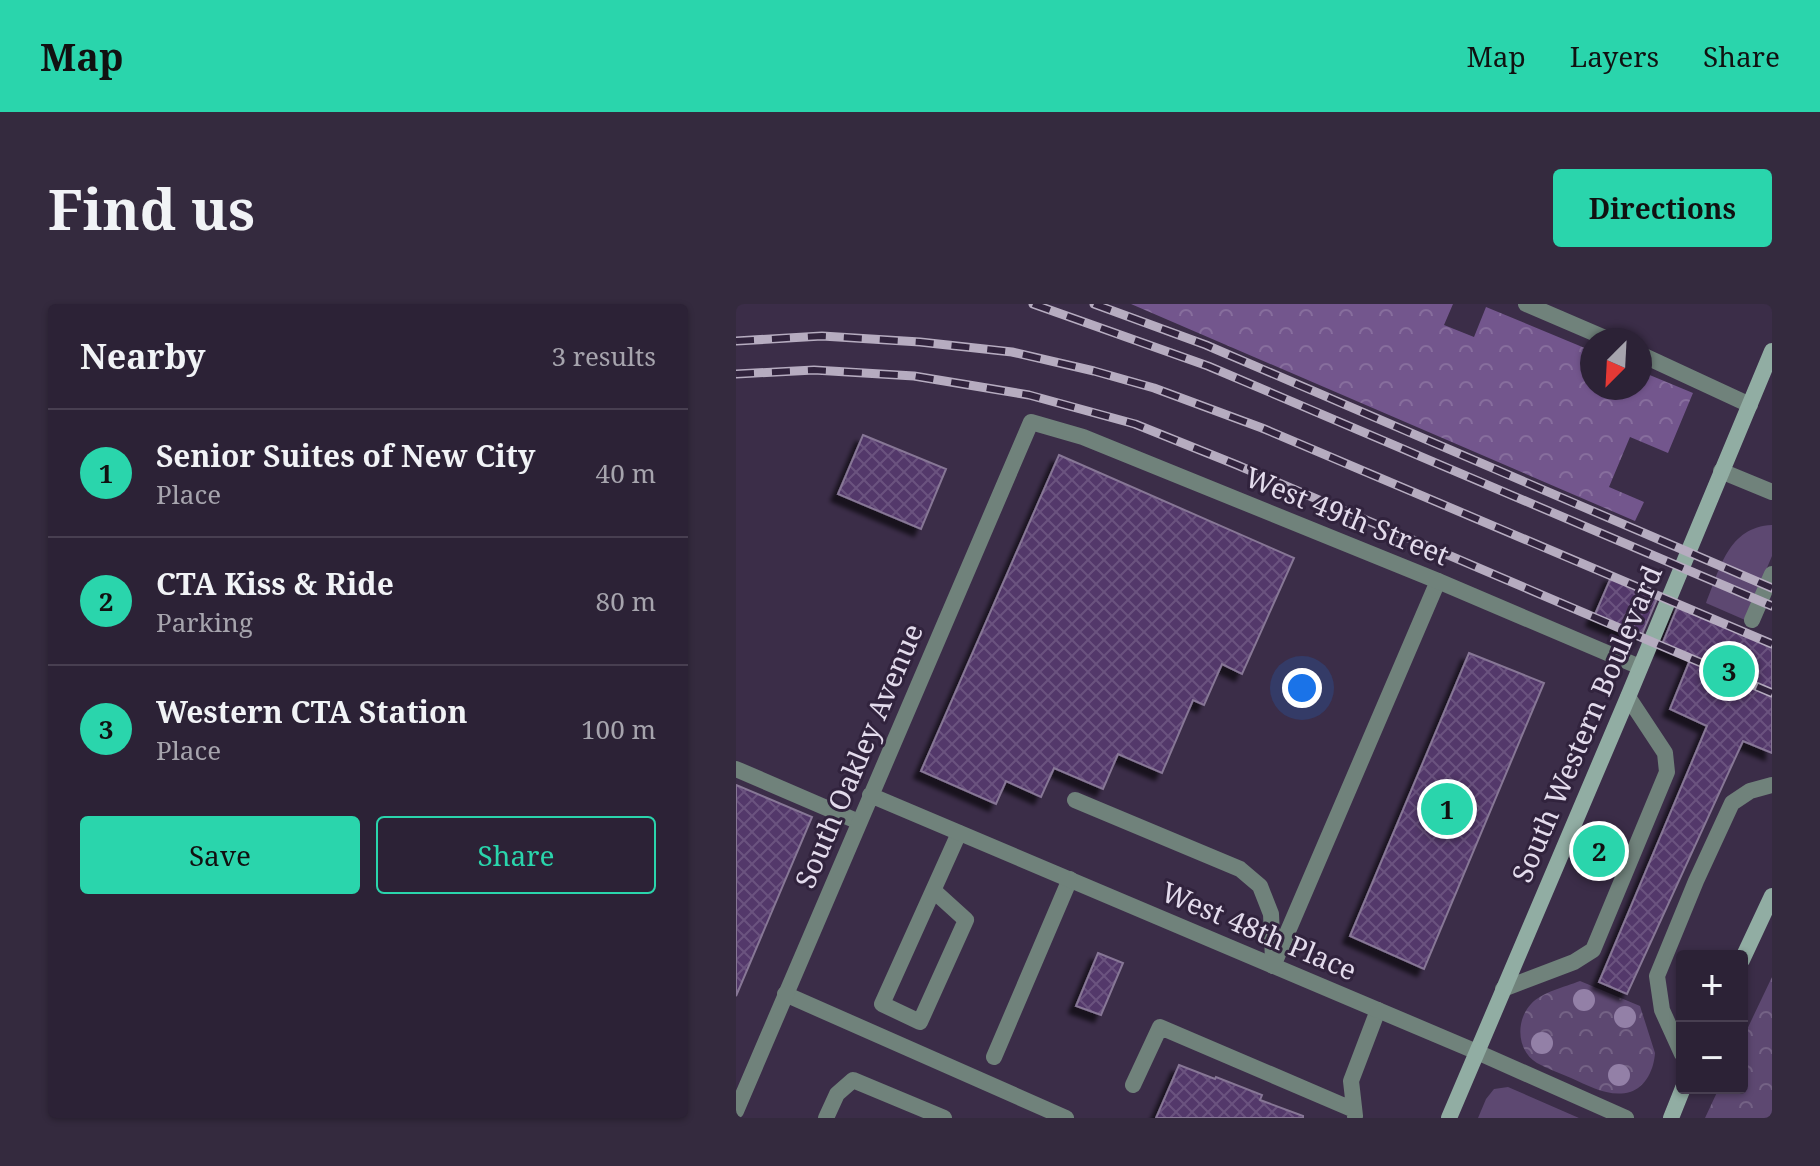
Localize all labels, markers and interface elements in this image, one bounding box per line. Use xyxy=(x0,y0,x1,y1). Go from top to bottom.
text: Map xyxy=(40,30,124,82)
text: Map xyxy=(1467,37,1526,75)
text: Layers xyxy=(1570,37,1659,75)
text: Share xyxy=(1703,37,1780,75)
button: Directions xyxy=(1553,169,1772,247)
text: Find us xyxy=(48,170,255,246)
north arrow xyxy=(1580,328,1652,400)
text: Nearby xyxy=(80,333,206,379)
text: 3 results xyxy=(551,338,656,374)
text: Senior Suites of New City xyxy=(156,435,535,476)
text: 1 xyxy=(99,455,113,491)
text: 40 m xyxy=(596,455,656,491)
street label: West 49th Street xyxy=(1240,457,1455,573)
text: Place xyxy=(156,476,221,512)
street label: South Western Boulevard xyxy=(1502,559,1670,888)
text: CTA Kiss & Ride xyxy=(156,563,394,604)
text: 2 xyxy=(99,583,113,619)
text: 80 m xyxy=(596,583,656,619)
text: Parking xyxy=(156,604,253,640)
street label: South Oakley Avenue xyxy=(785,618,931,894)
pin: 3 xyxy=(1703,641,1755,701)
your location xyxy=(1282,668,1322,708)
text: Western CTA Station xyxy=(156,691,468,732)
text: 3 xyxy=(99,711,113,747)
text: 100 m xyxy=(581,711,656,747)
text: Place xyxy=(156,732,221,768)
pin: 1 xyxy=(1421,779,1473,839)
button: Save xyxy=(80,816,360,894)
button: Share xyxy=(376,816,656,894)
pin: 2 xyxy=(1573,821,1625,881)
street label: West 48th Place xyxy=(1156,872,1363,988)
map controls xyxy=(1676,950,1748,1094)
button: + xyxy=(1676,950,1748,1022)
button: − xyxy=(1676,1022,1748,1094)

